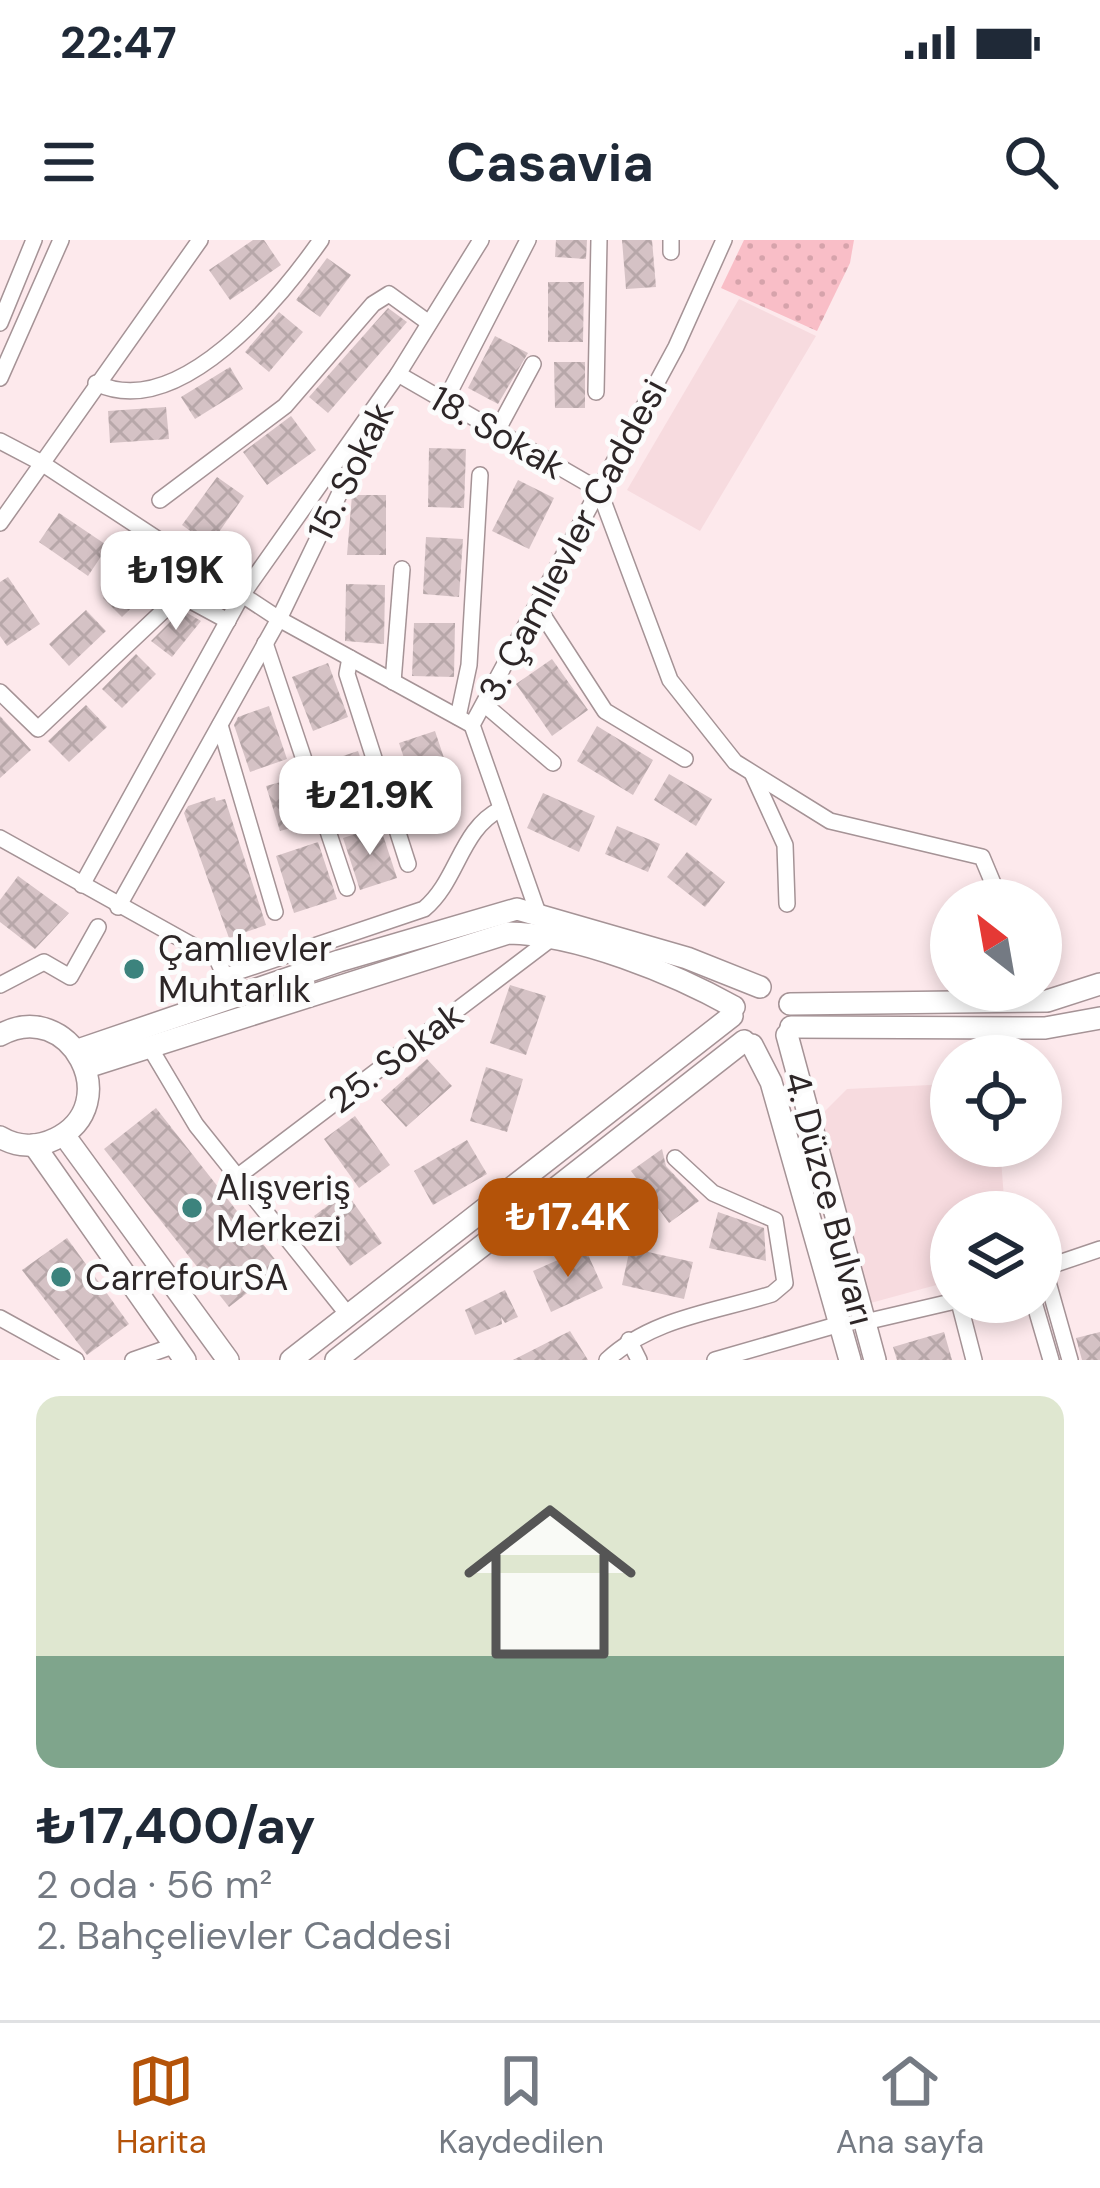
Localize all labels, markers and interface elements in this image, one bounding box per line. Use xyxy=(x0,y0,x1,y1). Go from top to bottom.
text: 22:47 xyxy=(60,13,177,72)
text: Casavia xyxy=(446,127,654,198)
icon: menu xyxy=(36,129,102,195)
icon: search xyxy=(998,129,1064,195)
street label: 3. Çamlıevler Caddesi xyxy=(467,371,677,710)
street label: 18. Sokak xyxy=(422,375,573,490)
street label: 15. Sokak xyxy=(297,394,404,548)
pin: ₺19K xyxy=(105,531,247,633)
text: ₺19K xyxy=(128,544,224,595)
pin: ₺21.9K xyxy=(272,756,468,858)
text: ₺21.9K xyxy=(306,769,434,820)
north arrow xyxy=(930,879,1062,1011)
map controls xyxy=(930,879,1062,1323)
place label: Çamlıevler Muhtarlık xyxy=(158,925,332,1013)
marker: Çamlıevler Muhtarlık xyxy=(121,956,147,982)
street label: 25. Sokak xyxy=(318,991,472,1124)
button: locate xyxy=(930,1035,1062,1167)
street label: 4. Düzce Bulvarı xyxy=(773,1066,886,1330)
place label: Alışveriş Merkezi xyxy=(216,1164,351,1252)
pin: ₺17.4K xyxy=(470,1178,666,1280)
text: ₺17.4K xyxy=(505,1191,631,1242)
button: layers xyxy=(930,1191,1062,1323)
marker: Alışveriş Merkezi xyxy=(179,1195,205,1221)
place label: CarrefourSA xyxy=(85,1254,288,1301)
marker: CarrefourSA xyxy=(48,1264,74,1290)
icon: home xyxy=(442,1474,658,1690)
text: ₺17,400/ay xyxy=(36,1792,316,1859)
text: 2 oda · 56 m² xyxy=(36,1859,272,1910)
text: 2. Bahçelievler Caddesi xyxy=(36,1910,452,1961)
tab: Harita xyxy=(116,2048,207,2163)
tab: Kaydedilen xyxy=(439,2048,604,2163)
tab: Ana sayfa xyxy=(836,2048,984,2163)

